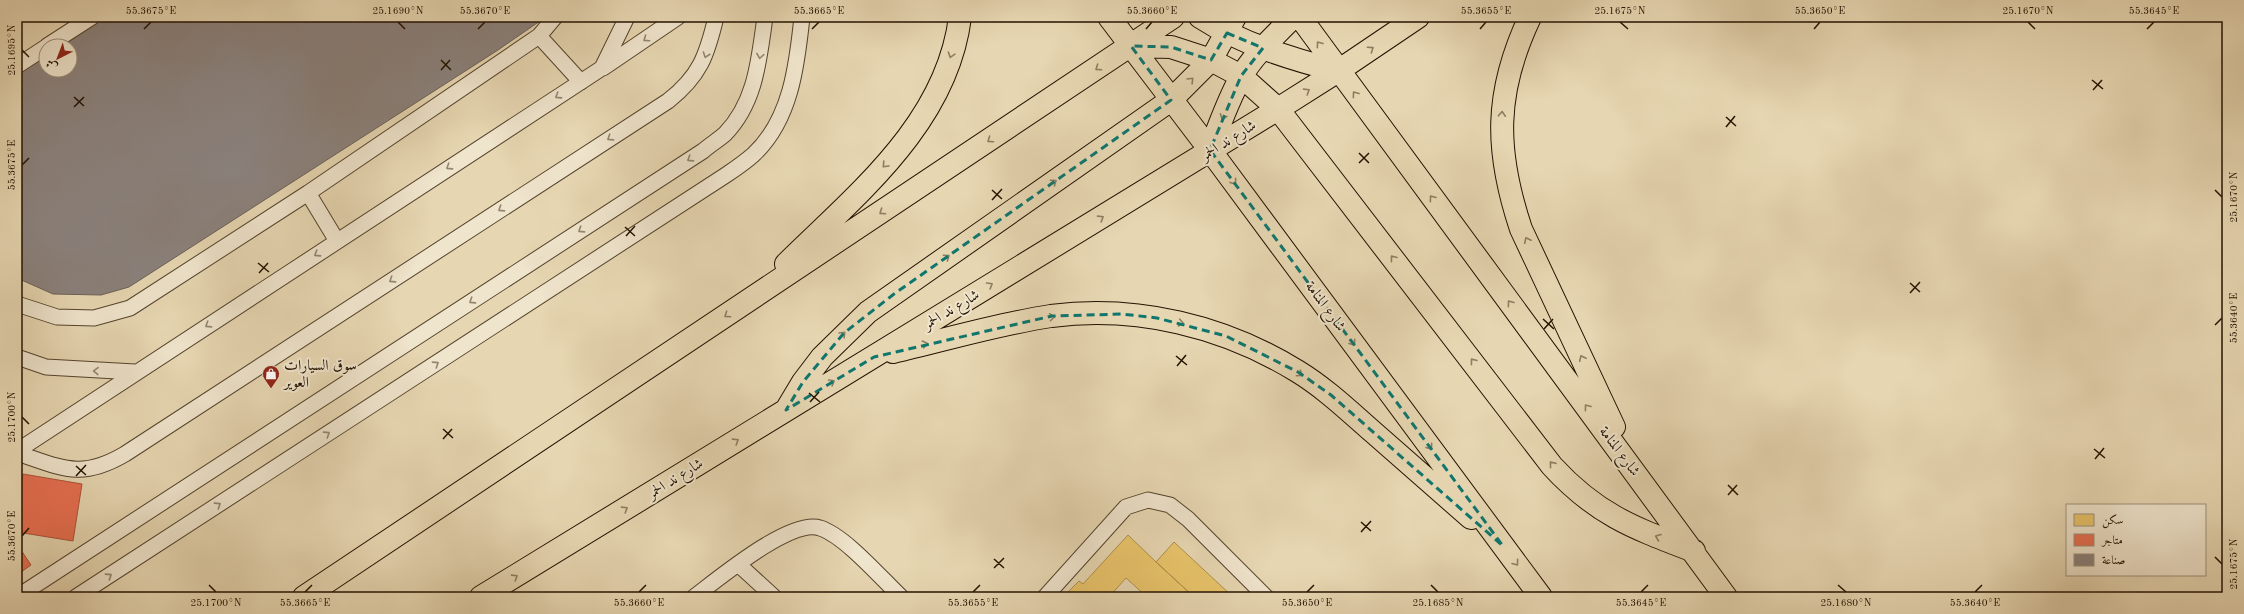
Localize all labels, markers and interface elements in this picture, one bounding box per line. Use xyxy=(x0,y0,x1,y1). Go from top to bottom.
text: 55.3675°E xyxy=(126,6,176,16)
text: 25.1690°N xyxy=(372,6,424,16)
text: 55.3670°E xyxy=(460,6,510,16)
text: 55.3665°E xyxy=(794,6,844,16)
text: 55.3660°E xyxy=(1127,6,1177,16)
text: 55.3655°E xyxy=(1461,6,1511,16)
text: 25.1675°N xyxy=(1594,6,1646,16)
text: 55.3650°E xyxy=(1795,6,1845,16)
text: 25.1670°N xyxy=(2002,6,2054,16)
text: 55.3645°E xyxy=(2129,6,2179,16)
text: 25.1695°N xyxy=(7,24,17,76)
one-way arrow xyxy=(643,34,650,41)
north arrow xyxy=(38,38,78,78)
one-way arrow xyxy=(1316,41,1324,48)
one-way arrow xyxy=(1367,46,1374,54)
one-way arrow xyxy=(702,51,711,58)
one-way arrow xyxy=(947,51,956,58)
one-way arrow xyxy=(756,52,765,59)
text: ش xyxy=(45,57,60,72)
one-way arrow xyxy=(1095,63,1102,71)
one-way arrow xyxy=(1186,77,1194,84)
one-way arrow xyxy=(1303,88,1310,95)
one-way arrow xyxy=(555,91,562,99)
one-way arrow xyxy=(1353,91,1360,98)
one-way arrow xyxy=(1498,111,1506,117)
one-way arrow xyxy=(1220,112,1228,120)
street label: شارع ند الحمر xyxy=(1197,118,1261,169)
one-way arrow xyxy=(607,133,614,141)
one-way arrow xyxy=(987,135,994,143)
text: 55.3675°E xyxy=(7,140,17,190)
one-way arrow xyxy=(687,154,694,162)
one-way arrow xyxy=(882,160,889,168)
one-way arrow xyxy=(447,163,454,170)
text: 25.1670°N xyxy=(2229,171,2239,223)
one-way arrow xyxy=(1229,177,1236,184)
one-way arrow xyxy=(1049,180,1056,187)
one-way arrow xyxy=(1430,196,1437,203)
one-way arrow xyxy=(498,204,505,212)
one-way arrow xyxy=(879,207,886,215)
one-way arrow xyxy=(1097,215,1104,222)
one-way arrow xyxy=(578,225,585,233)
one-way arrow xyxy=(1524,237,1532,245)
one-way arrow xyxy=(314,249,321,257)
one-way arrow xyxy=(943,254,950,262)
one-way arrow xyxy=(1391,256,1398,263)
one-way arrow xyxy=(389,276,396,283)
street label: شارع المنامة xyxy=(1299,279,1348,337)
one-way arrow xyxy=(986,283,993,290)
street label: شارع ند الحمر xyxy=(919,288,984,337)
text: 55.3640°E xyxy=(2229,293,2239,343)
one-way arrow xyxy=(469,296,476,303)
one-way arrow xyxy=(1508,300,1515,307)
one-way arrow xyxy=(724,310,731,318)
one-way arrow xyxy=(1049,312,1055,321)
one-way arrow xyxy=(1178,319,1185,327)
one-way arrow xyxy=(205,320,212,328)
one-way arrow xyxy=(838,332,846,339)
one-way arrow xyxy=(1348,338,1355,345)
one-way arrow xyxy=(922,341,929,349)
one-way arrow xyxy=(1579,355,1587,363)
place label: سوق السيارات العوير xyxy=(282,359,357,391)
one-way arrow xyxy=(1470,359,1477,366)
one-way arrow xyxy=(432,361,439,369)
shop icon: سوق السيارات العوير xyxy=(261,364,281,389)
one-way arrow xyxy=(93,367,99,375)
one-way arrow xyxy=(1296,369,1303,376)
one-way arrow xyxy=(828,380,835,387)
text: 25.1700°N xyxy=(7,391,17,443)
one-way arrow xyxy=(1585,405,1592,412)
street label: شارع المنامة xyxy=(1592,424,1642,482)
one-way arrow xyxy=(323,432,330,439)
one-way arrow xyxy=(732,438,739,445)
one-way arrow xyxy=(1425,443,1432,450)
street label: شارع ند الحمر xyxy=(644,456,708,507)
one-way arrow xyxy=(1549,462,1556,469)
one-way arrow xyxy=(214,502,221,510)
legend xyxy=(2066,504,2206,576)
one-way arrow xyxy=(621,506,628,513)
text: 55.3670°E xyxy=(7,511,17,561)
text: سكن xyxy=(2102,514,2123,529)
one-way arrow xyxy=(1654,533,1661,541)
text: متاجر xyxy=(2100,535,2123,547)
text: 25.1675°N xyxy=(2229,538,2239,590)
text: صناعة xyxy=(2102,555,2125,567)
one-way arrow xyxy=(1511,558,1518,565)
one-way arrow xyxy=(104,574,111,581)
one-way arrow xyxy=(511,574,518,581)
text: 25.1700°N xyxy=(190,598,242,608)
text: 55.3665°E xyxy=(280,598,330,608)
text: 55.3660°E xyxy=(614,598,664,608)
text: 55.3655°E xyxy=(948,598,998,608)
text: 55.3650°E xyxy=(1282,598,1332,608)
text: 25.1685°N xyxy=(1412,598,1464,608)
text: 55.3645°E xyxy=(1616,598,1666,608)
text: 25.1680°N xyxy=(1820,598,1872,608)
text: 55.3640°E xyxy=(1950,598,2000,608)

